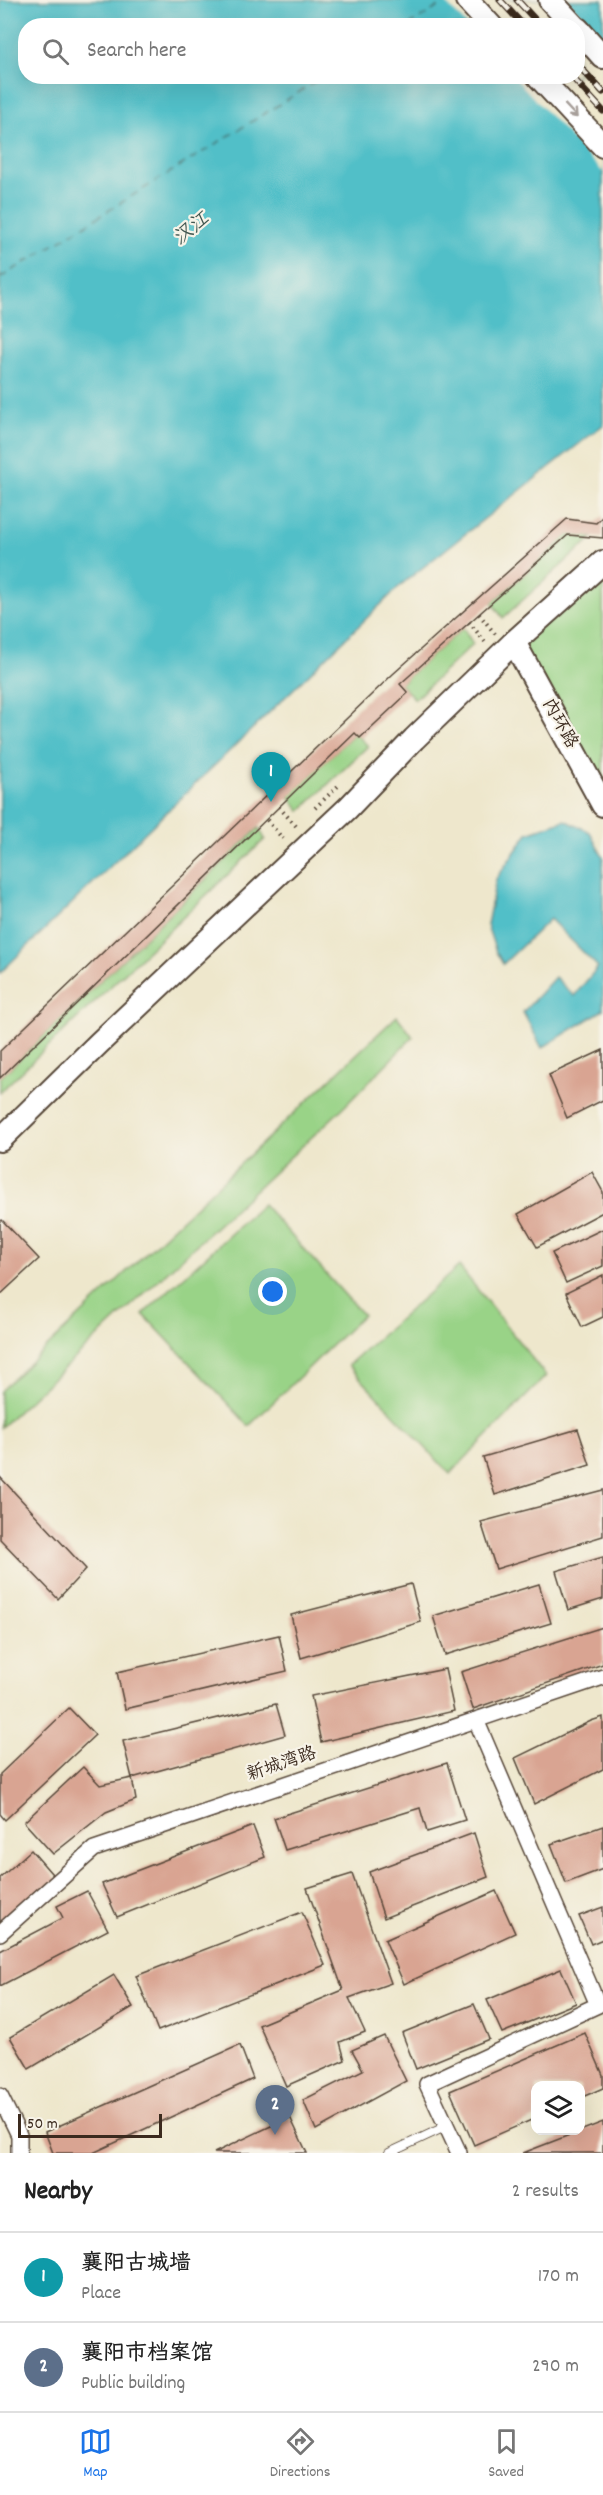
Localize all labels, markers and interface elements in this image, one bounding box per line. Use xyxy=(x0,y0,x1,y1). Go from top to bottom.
search box xyxy=(18,18,585,84)
icon: search xyxy=(39,35,72,68)
text: Search here xyxy=(87,36,186,67)
one-way arrow xyxy=(563,104,578,119)
water label: 汉江 xyxy=(168,206,217,253)
street label: 内环路 xyxy=(535,694,583,754)
pin: 1 xyxy=(252,752,290,802)
your location xyxy=(258,1277,287,1306)
street label: 新城湾路 xyxy=(244,1741,320,1789)
map controls xyxy=(531,2081,585,2135)
button: layers xyxy=(531,2081,585,2135)
pin: 2 xyxy=(256,2086,294,2135)
scale bar xyxy=(18,2111,162,2138)
text: 50 m xyxy=(27,2113,58,2136)
text: Nearby xyxy=(24,2174,92,2211)
text: 2 results xyxy=(512,2178,579,2206)
text: 襄阳古城墙 xyxy=(81,2249,191,2280)
text: 1 xyxy=(41,2263,46,2291)
text: 170 m xyxy=(538,2263,579,2291)
text: Place xyxy=(81,2280,121,2308)
text: 襄阳市档案馆 xyxy=(81,2339,213,2370)
text: 2 xyxy=(39,2353,48,2381)
text: 290 m xyxy=(532,2353,579,2381)
text: Public building xyxy=(81,2370,185,2398)
tab: Map xyxy=(79,2425,112,2484)
tab: Directions xyxy=(270,2425,330,2484)
tab: Saved xyxy=(488,2425,524,2484)

